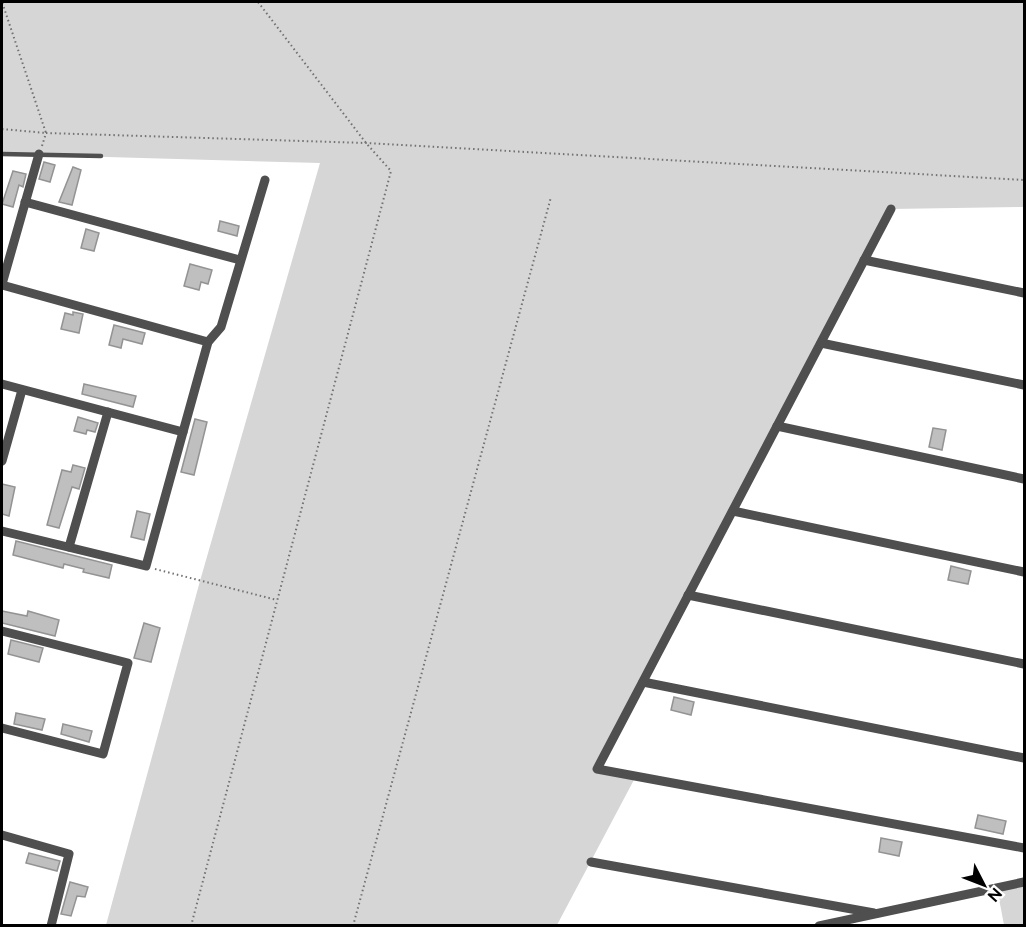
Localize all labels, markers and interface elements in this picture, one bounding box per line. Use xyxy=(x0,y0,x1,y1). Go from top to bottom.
north arrow xyxy=(954,855,1014,915)
text: N xyxy=(984,884,1006,906)

